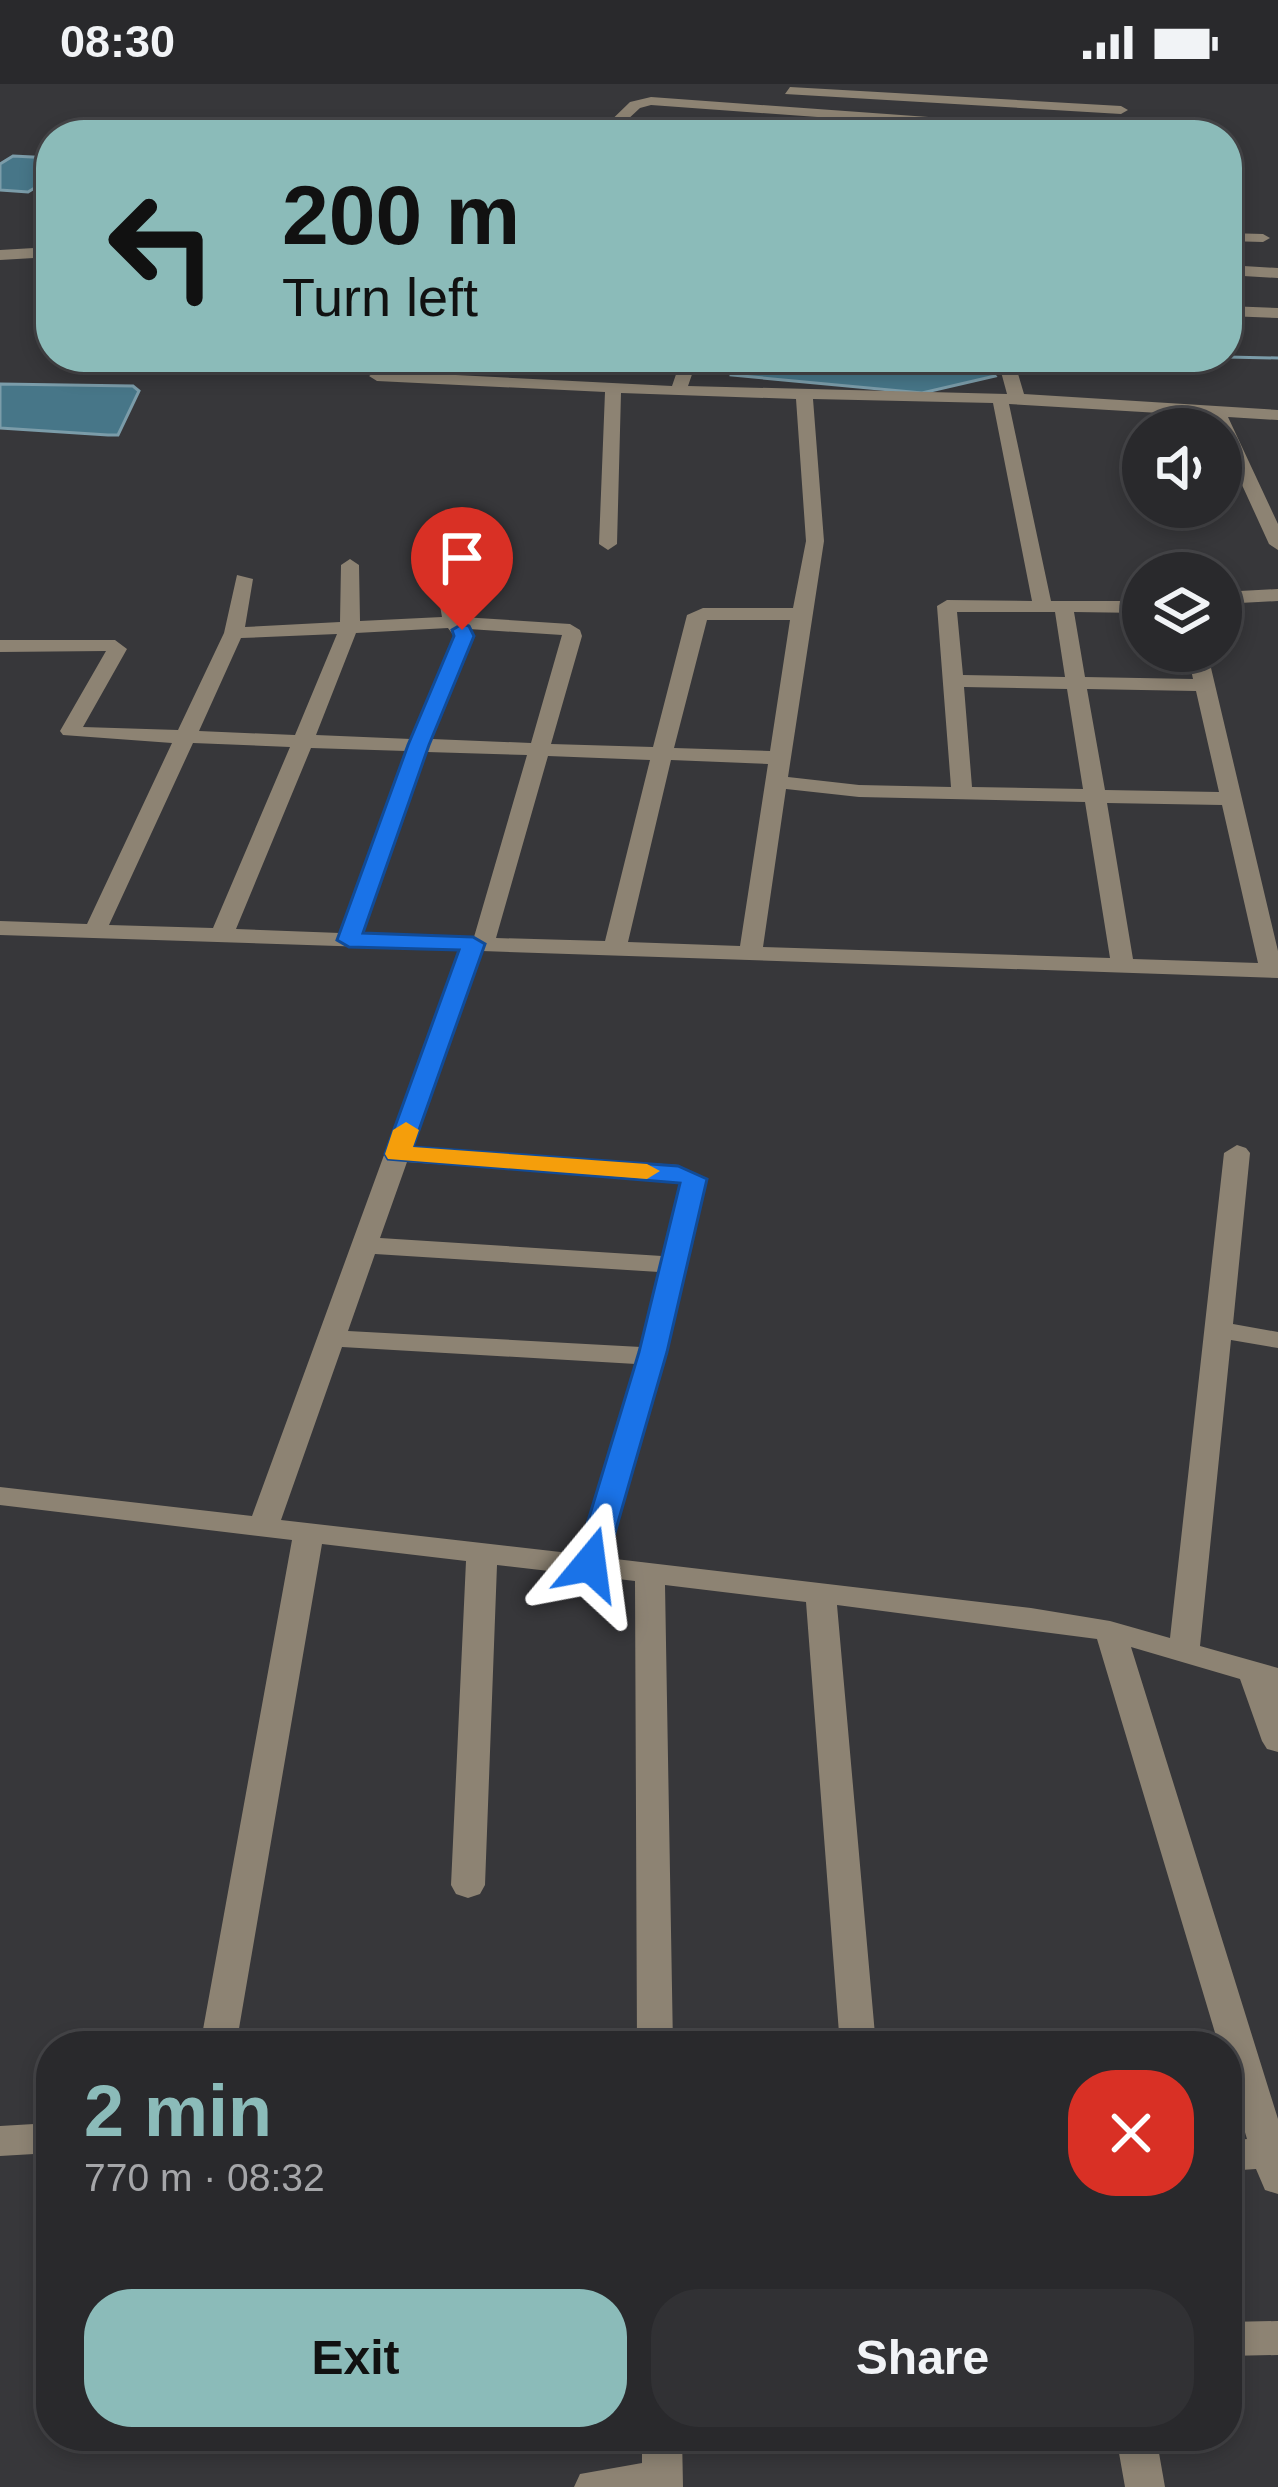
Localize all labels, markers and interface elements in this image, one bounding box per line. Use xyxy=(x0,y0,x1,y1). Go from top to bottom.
text: 08:30 xyxy=(60,16,175,67)
icon: left xyxy=(84,168,240,324)
text: 200 m xyxy=(282,168,520,262)
text: Turn left xyxy=(282,267,478,327)
map controls xyxy=(1122,408,1242,672)
button: sound xyxy=(1122,408,1242,528)
pin xyxy=(411,507,513,630)
icon: arrive xyxy=(429,525,495,591)
button: layers xyxy=(1122,552,1242,672)
position arrow xyxy=(527,1501,653,1627)
button: close xyxy=(1068,2070,1194,2196)
text: 2 min xyxy=(84,2071,272,2151)
text: 770 m · 08:32 xyxy=(84,2156,325,2199)
button: Exit xyxy=(84,2289,627,2427)
button: Share xyxy=(651,2289,1194,2427)

